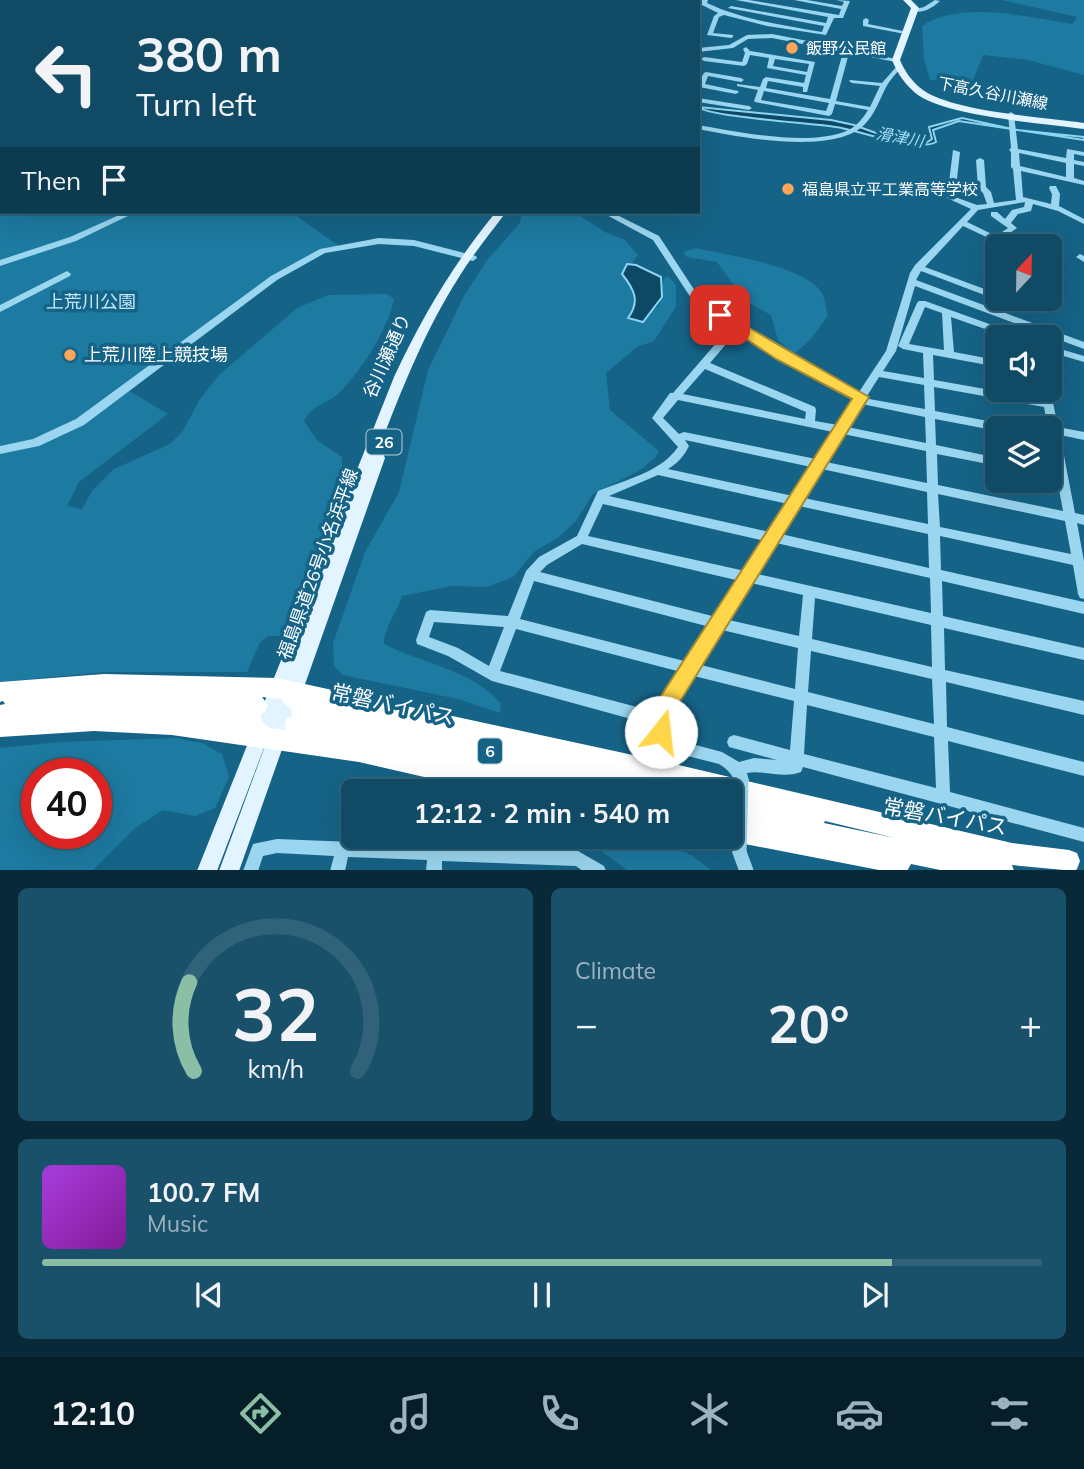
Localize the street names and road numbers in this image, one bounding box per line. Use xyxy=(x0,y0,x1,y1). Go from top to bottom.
street label: 下高久谷川瀬線 xyxy=(936,72,1050,114)
street label: 谷川瀬通り xyxy=(358,310,415,402)
road number: 26 xyxy=(366,430,402,454)
street label: 福島県道26号小名浜平線 xyxy=(272,465,363,662)
street label: 常磐バイパス xyxy=(329,678,457,730)
road number: 6 xyxy=(478,738,502,764)
street label: 常磐バイパス xyxy=(881,792,1009,840)

